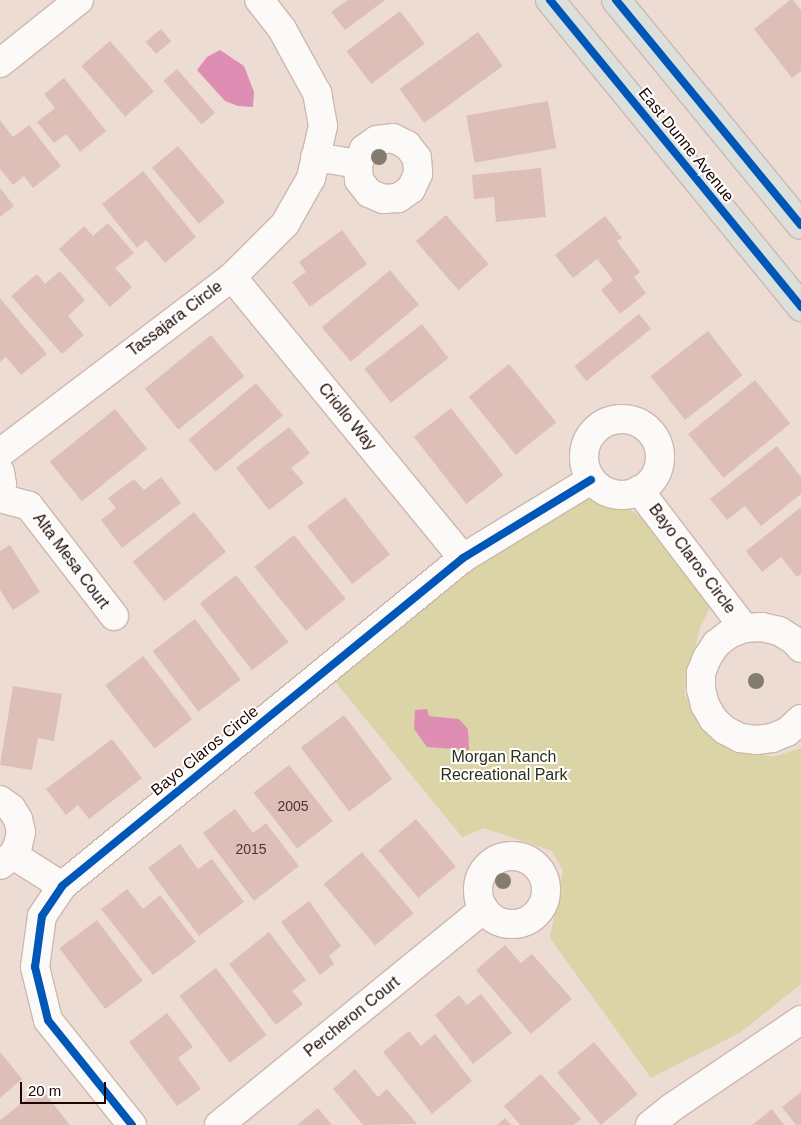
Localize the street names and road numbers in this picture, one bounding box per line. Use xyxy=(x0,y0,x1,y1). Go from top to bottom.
street label: East Dunne Avenue xyxy=(634,84,738,206)
street label: Tassajara Circle xyxy=(124,277,226,361)
street label: Criollo Way xyxy=(314,379,380,455)
street label: Bayo Claros Circle xyxy=(644,500,740,618)
street label: Alta Mesa Court xyxy=(29,509,113,613)
street label: Bayo Claros Circle xyxy=(147,702,263,800)
street label: Percheron Court xyxy=(300,973,404,1061)

